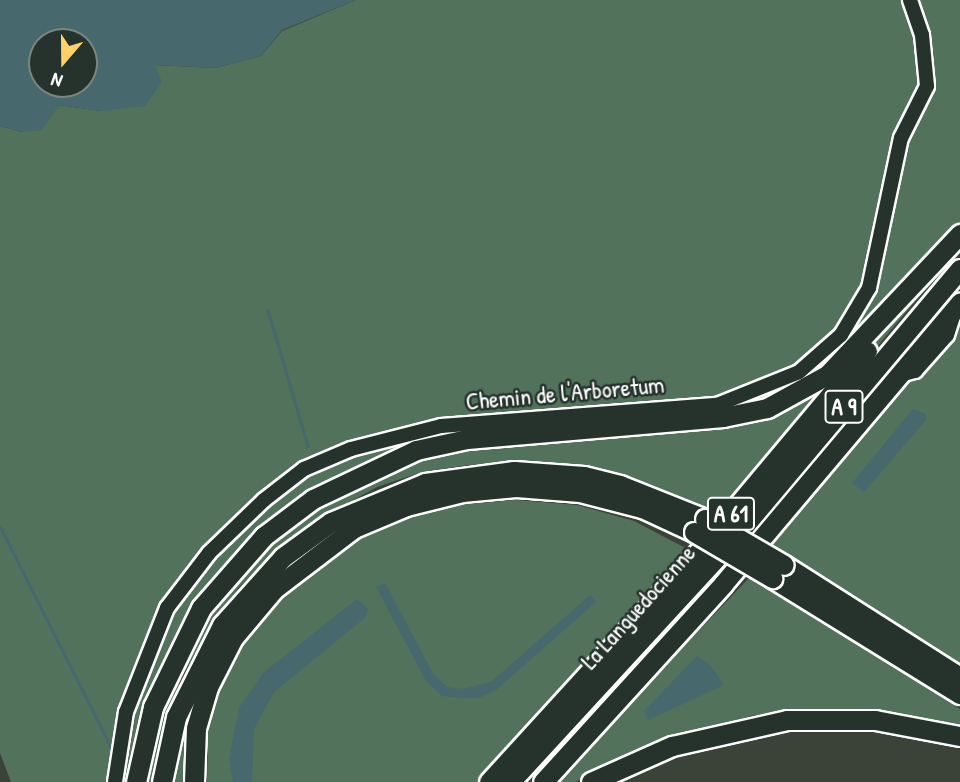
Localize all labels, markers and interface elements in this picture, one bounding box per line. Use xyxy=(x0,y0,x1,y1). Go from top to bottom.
north arrow xyxy=(28,28,98,98)
text: N xyxy=(47,67,66,95)
street label: Chemin de l'Arboretum xyxy=(465,370,665,416)
road number: A 9 xyxy=(823,388,865,426)
road number: A 61 xyxy=(706,494,756,534)
street label: La Languedocienne xyxy=(575,539,701,675)

